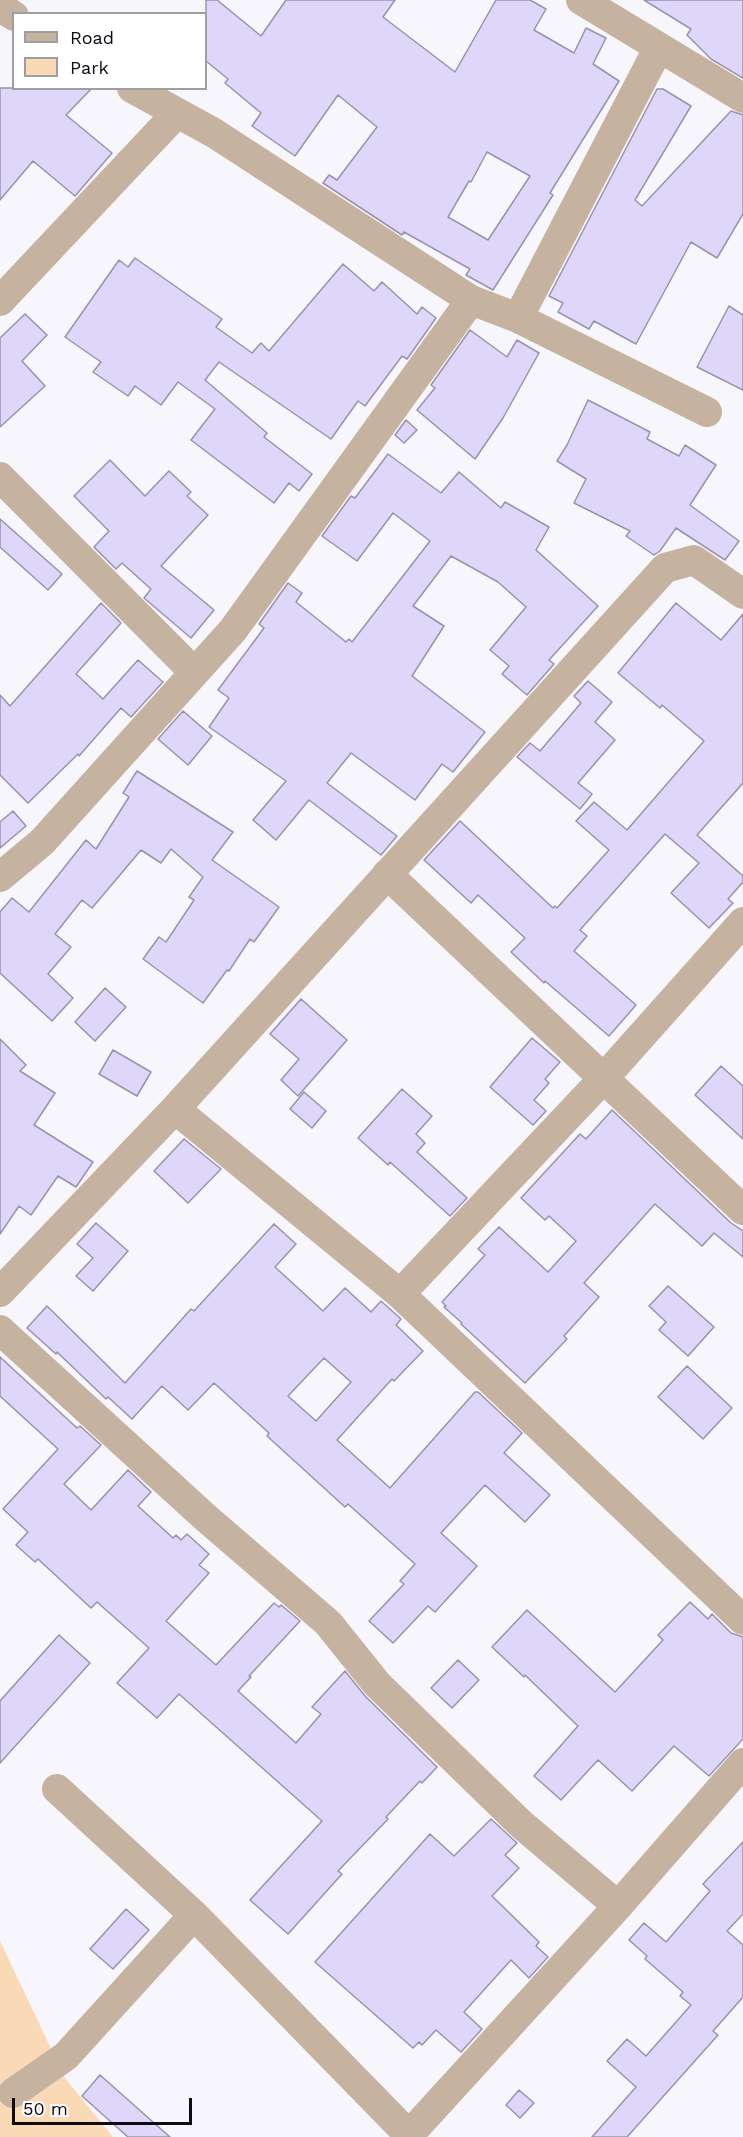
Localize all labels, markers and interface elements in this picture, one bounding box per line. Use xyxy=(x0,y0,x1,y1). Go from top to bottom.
legend xyxy=(12,12,207,90)
text: Road xyxy=(70,27,114,48)
text: Park xyxy=(70,57,109,78)
scale bar xyxy=(15,2086,195,2124)
text: 50 m xyxy=(23,2098,68,2119)

